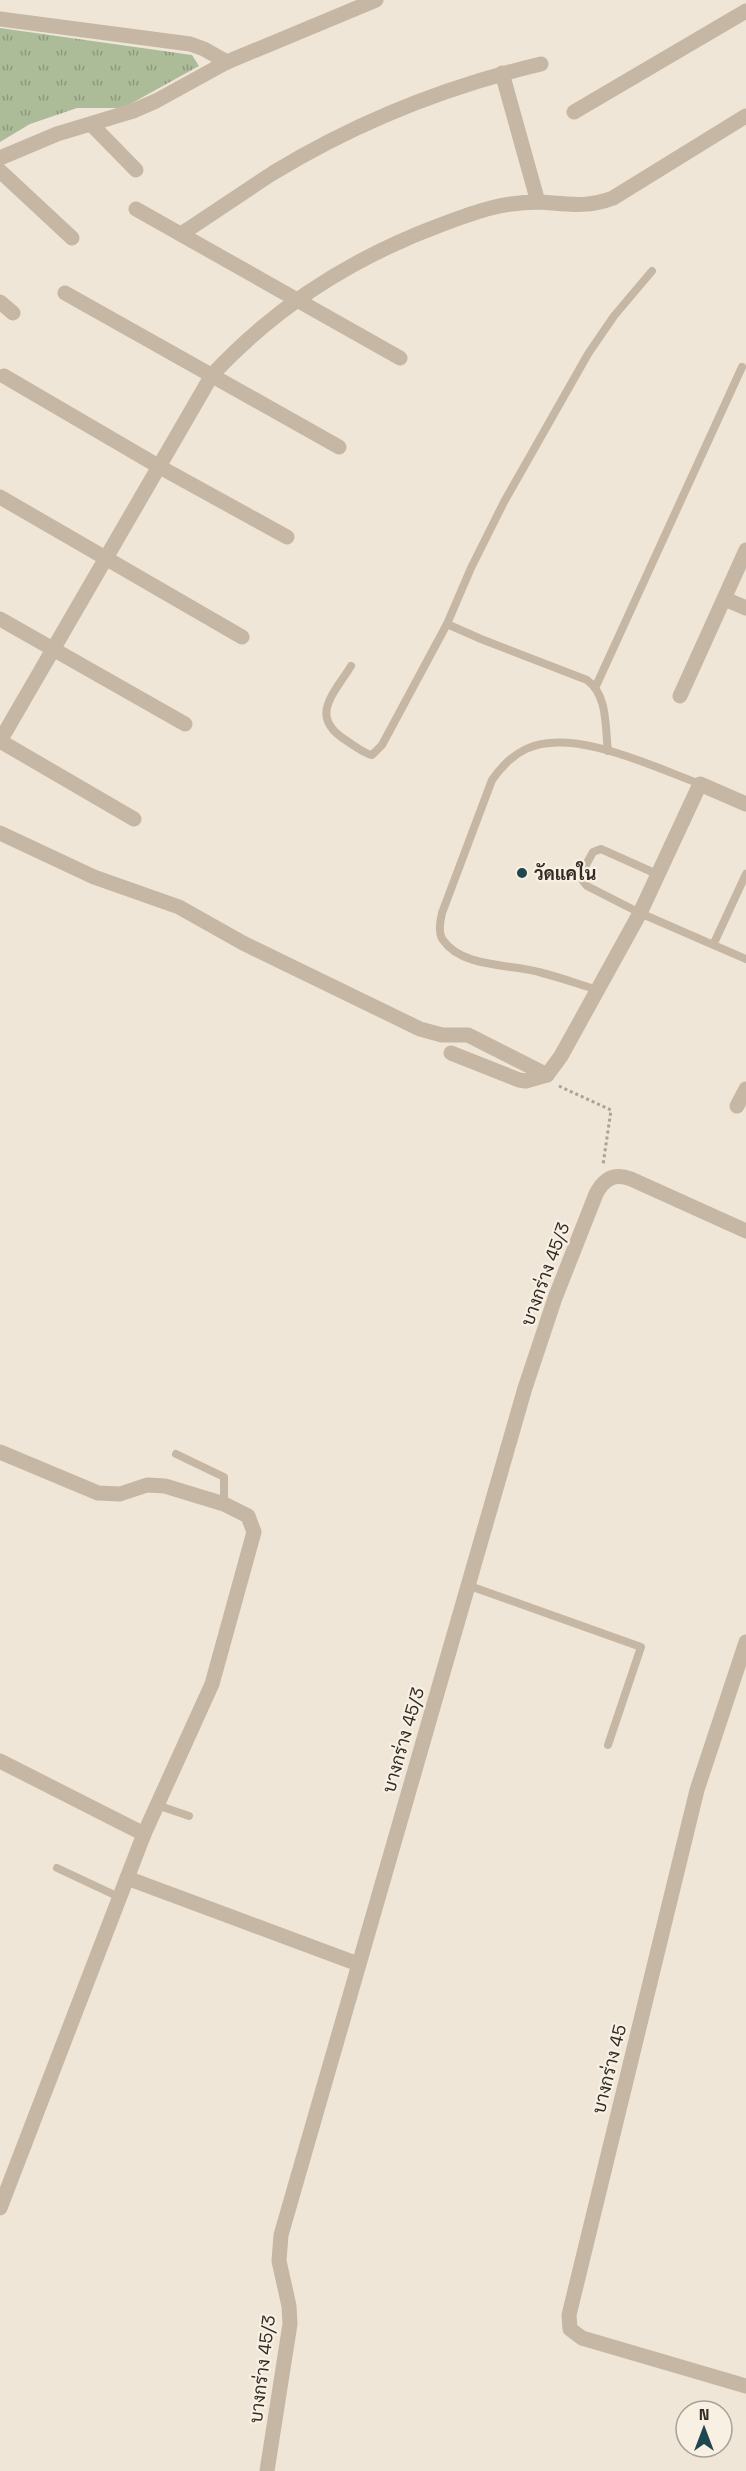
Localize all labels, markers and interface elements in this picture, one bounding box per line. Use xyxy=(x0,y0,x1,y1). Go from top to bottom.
place label: วัดแคใน xyxy=(534,861,596,885)
marker: วัดแคใน xyxy=(515,866,529,880)
street label: บางกร่าง 45/3 xyxy=(516,1219,574,1329)
street label: บางกร่าง 45/3 xyxy=(377,1685,429,1795)
street label: บางกร่าง 45 xyxy=(587,2022,631,2116)
street label: บางกร่าง 45/3 xyxy=(244,2314,280,2424)
north arrow xyxy=(674,2399,734,2459)
text: N xyxy=(699,2404,709,2425)

